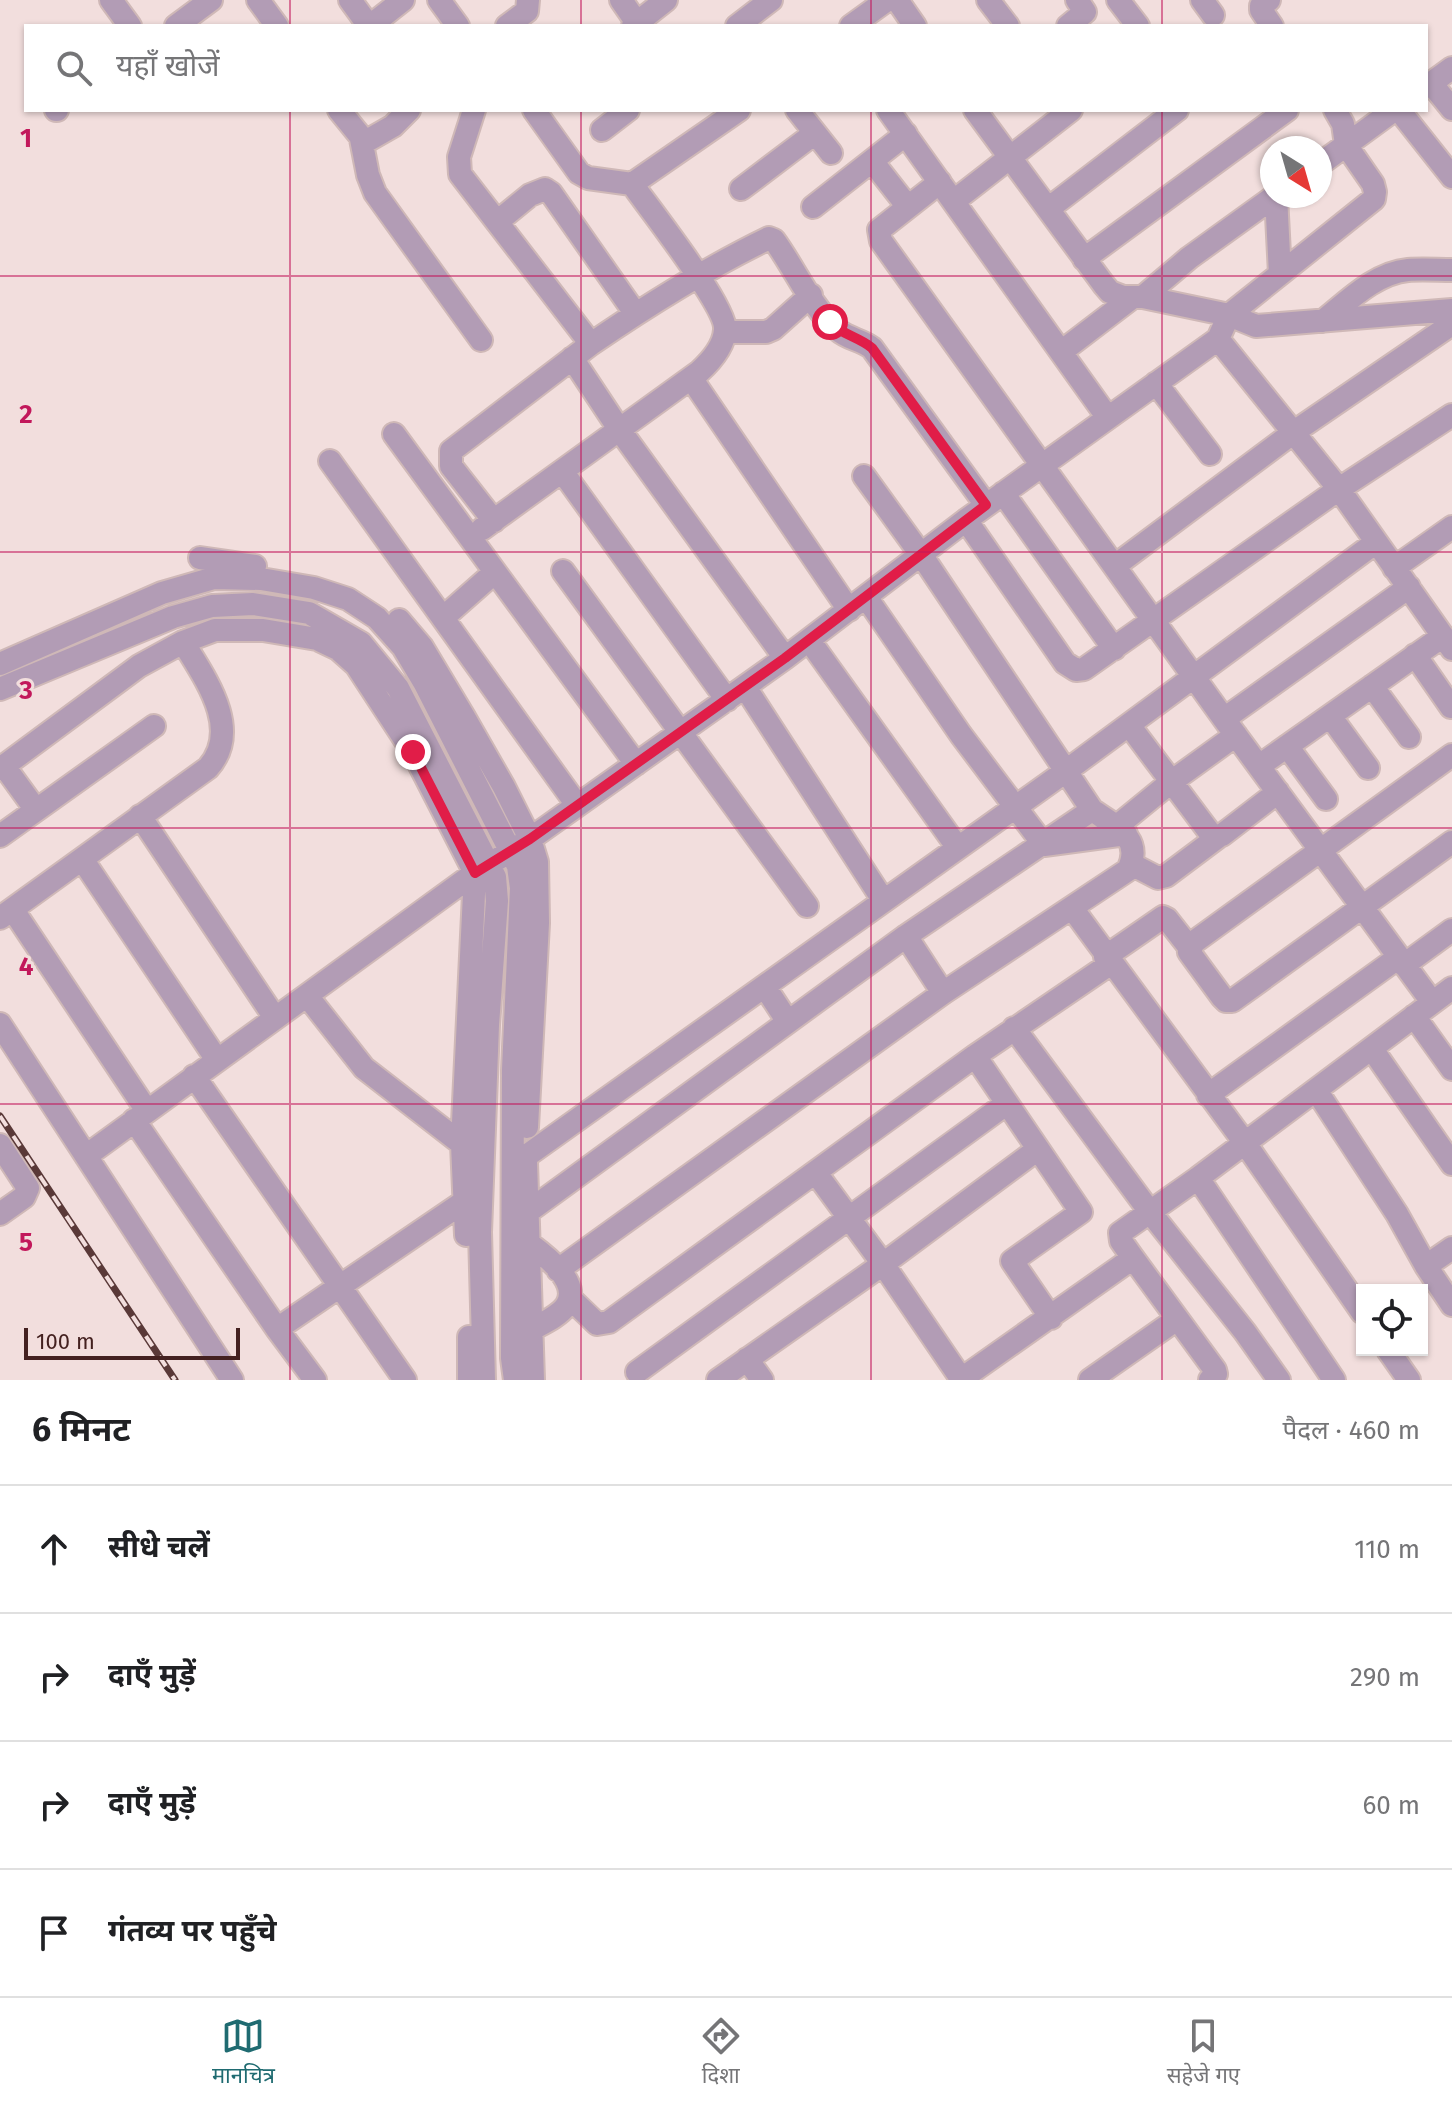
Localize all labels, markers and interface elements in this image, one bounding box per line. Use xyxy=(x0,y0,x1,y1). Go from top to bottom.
search box xyxy=(24,24,1428,112)
icon: search xyxy=(52,46,96,90)
text: यहाँ खोजें xyxy=(116,48,220,84)
text: 1 xyxy=(20,123,32,154)
north arrow xyxy=(1260,136,1332,208)
route start xyxy=(812,304,848,340)
text: 2 xyxy=(19,399,33,430)
text: 3 xyxy=(18,675,33,706)
route end xyxy=(395,734,431,770)
text: 4 xyxy=(19,951,34,982)
text: 5 xyxy=(19,1227,33,1258)
map controls xyxy=(1356,1284,1428,1356)
button: locate xyxy=(1356,1284,1428,1356)
scale bar xyxy=(24,1324,240,1360)
text: 100 m xyxy=(36,1328,95,1355)
text: 6 मिनट xyxy=(32,1409,131,1450)
text: पैदल · 460 m xyxy=(1282,1415,1420,1446)
icon: ahead xyxy=(32,1527,76,1571)
text: सीधे चलें xyxy=(108,1529,210,1565)
text: 110 m xyxy=(1354,1534,1420,1565)
icon: right xyxy=(32,1655,76,1699)
text: दाएँ मुड़ें xyxy=(108,1657,196,1693)
text: 290 m xyxy=(1350,1662,1420,1693)
icon: right xyxy=(32,1783,76,1827)
text: दाएँ मुड़ें xyxy=(108,1785,196,1821)
text: 60 m xyxy=(1362,1790,1420,1821)
icon: arrive xyxy=(32,1911,76,1955)
text: गंतव्य पर पहुँचे xyxy=(108,1913,276,1949)
tab: मानचित्र xyxy=(212,2014,275,2092)
tab: दिशा xyxy=(699,2014,743,2092)
tab: सहेजे गए xyxy=(1167,2014,1240,2092)

